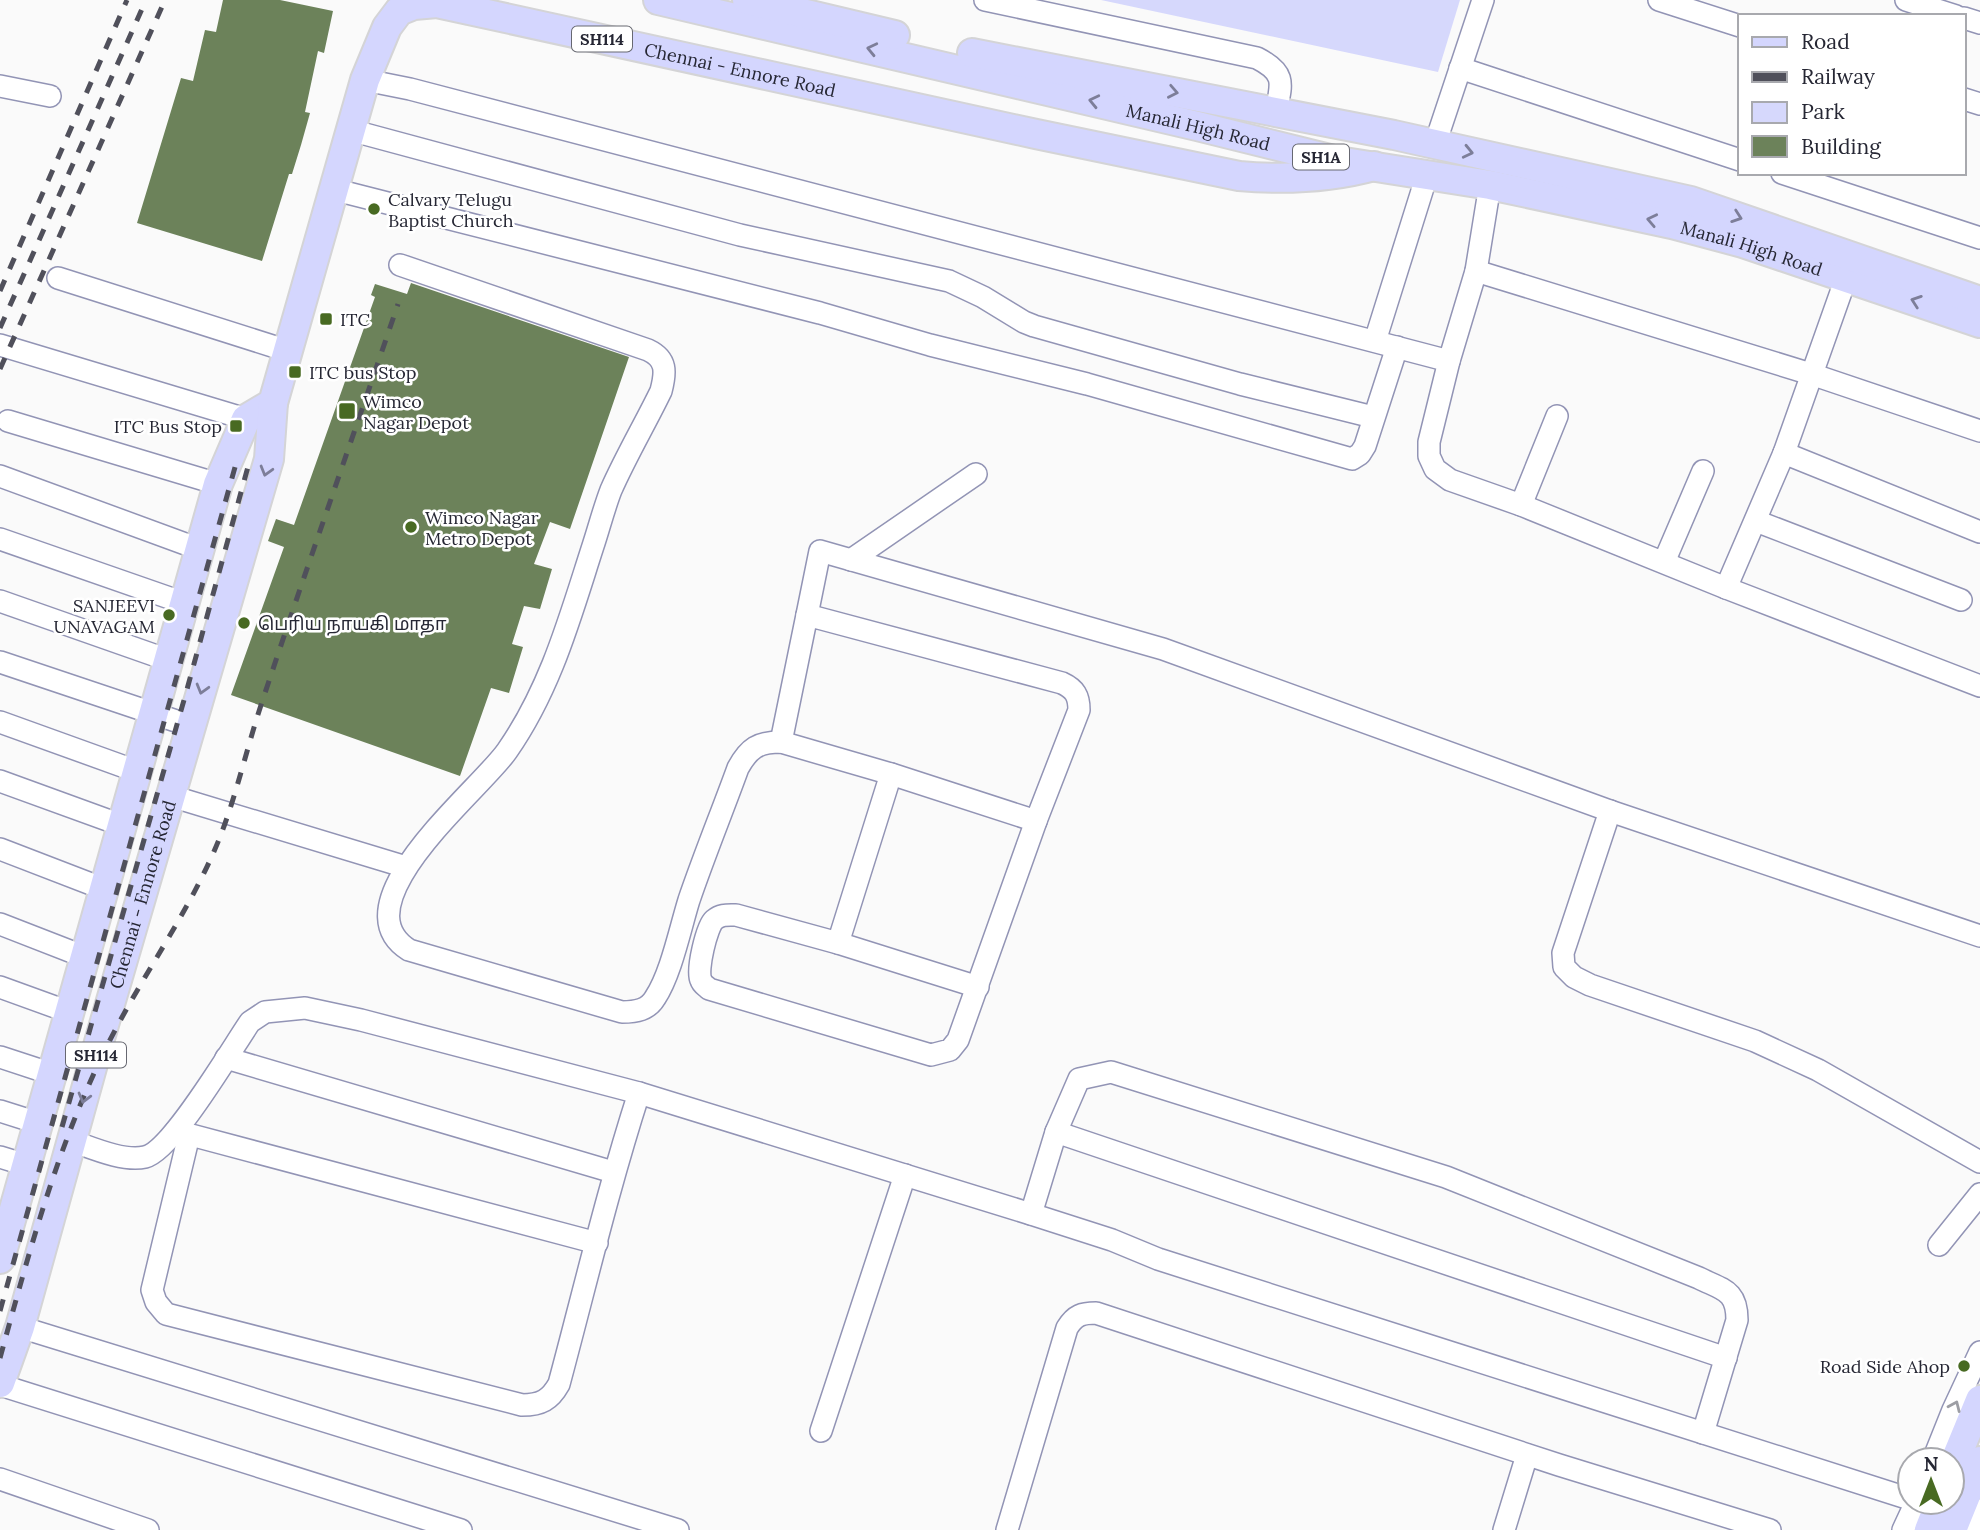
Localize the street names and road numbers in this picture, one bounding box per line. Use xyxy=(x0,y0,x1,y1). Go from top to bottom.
road number: SH114 xyxy=(572,26,632,52)
street label: Chennai - Ennore Road xyxy=(642,37,838,101)
street label: Manali High Road xyxy=(1124,98,1273,155)
road number: SH1A xyxy=(1293,144,1349,169)
street label: Manali High Road xyxy=(1678,215,1826,281)
street label: Chennai - Ennore Road xyxy=(104,797,180,991)
road number: SH114 xyxy=(66,1042,126,1068)

